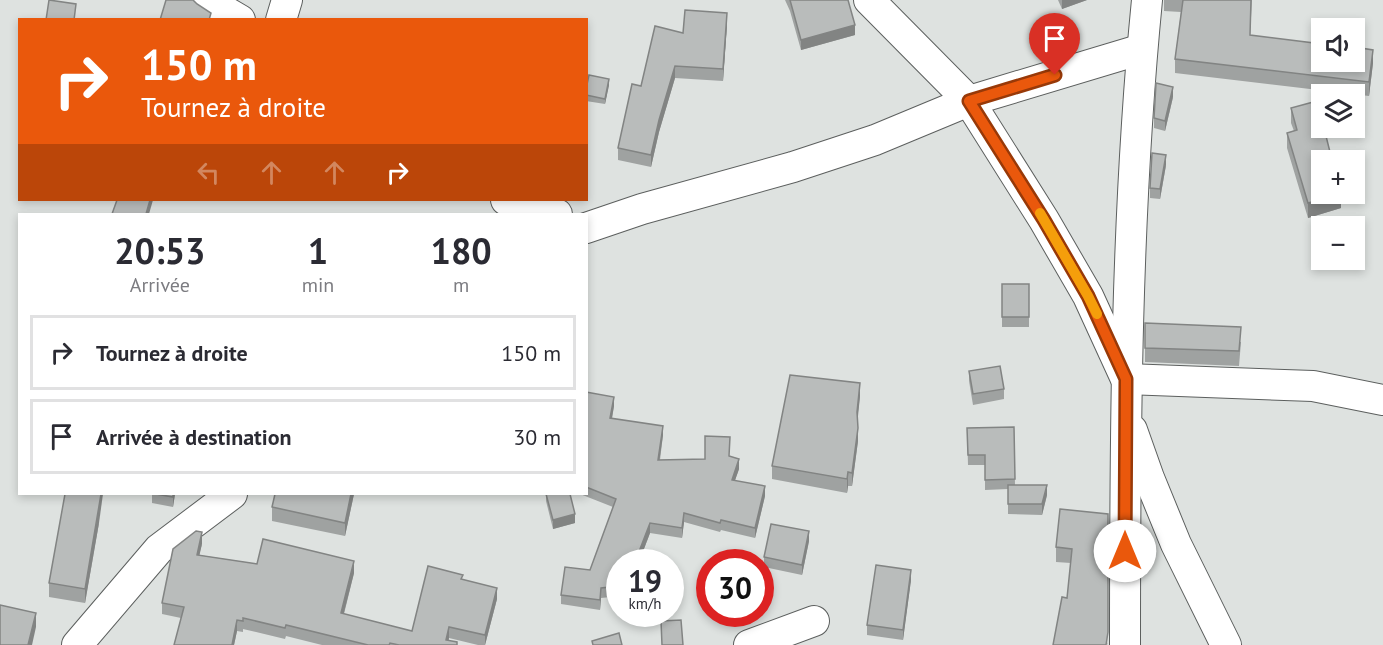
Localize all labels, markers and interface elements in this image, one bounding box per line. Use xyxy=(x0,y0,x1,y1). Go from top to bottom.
pin xyxy=(1029,13,1080,75)
map controls xyxy=(1311,18,1365,270)
button: sound xyxy=(1311,18,1365,72)
icon: arrive xyxy=(1038,22,1071,55)
text: 150 m xyxy=(141,37,257,92)
icon: right xyxy=(42,42,120,120)
button: layers xyxy=(1311,84,1365,138)
text: Tournez à droite xyxy=(141,90,326,124)
button: + xyxy=(1311,150,1365,204)
icon: left xyxy=(192,156,225,189)
icon: ahead xyxy=(255,156,288,189)
icon: ahead xyxy=(318,156,351,189)
icon: right xyxy=(381,156,414,189)
button: − xyxy=(1311,216,1365,270)
text: 20:53 xyxy=(114,227,206,274)
text: 1 xyxy=(308,227,328,274)
text: 180 xyxy=(431,227,492,274)
text: Arrivée xyxy=(130,272,190,298)
text: min xyxy=(302,272,334,298)
text: m xyxy=(453,272,469,298)
icon: right xyxy=(45,336,78,369)
text: Tournez à droite xyxy=(96,339,248,367)
text: 150 m xyxy=(501,339,561,367)
icon: arrive xyxy=(45,420,78,453)
text: Arrivée à destination xyxy=(96,423,292,451)
text: 30 m xyxy=(513,423,561,451)
position arrow xyxy=(1093,519,1157,583)
speed limit sign: 30 xyxy=(696,549,774,627)
text: 19 xyxy=(628,561,662,600)
text: km/h xyxy=(629,594,661,613)

